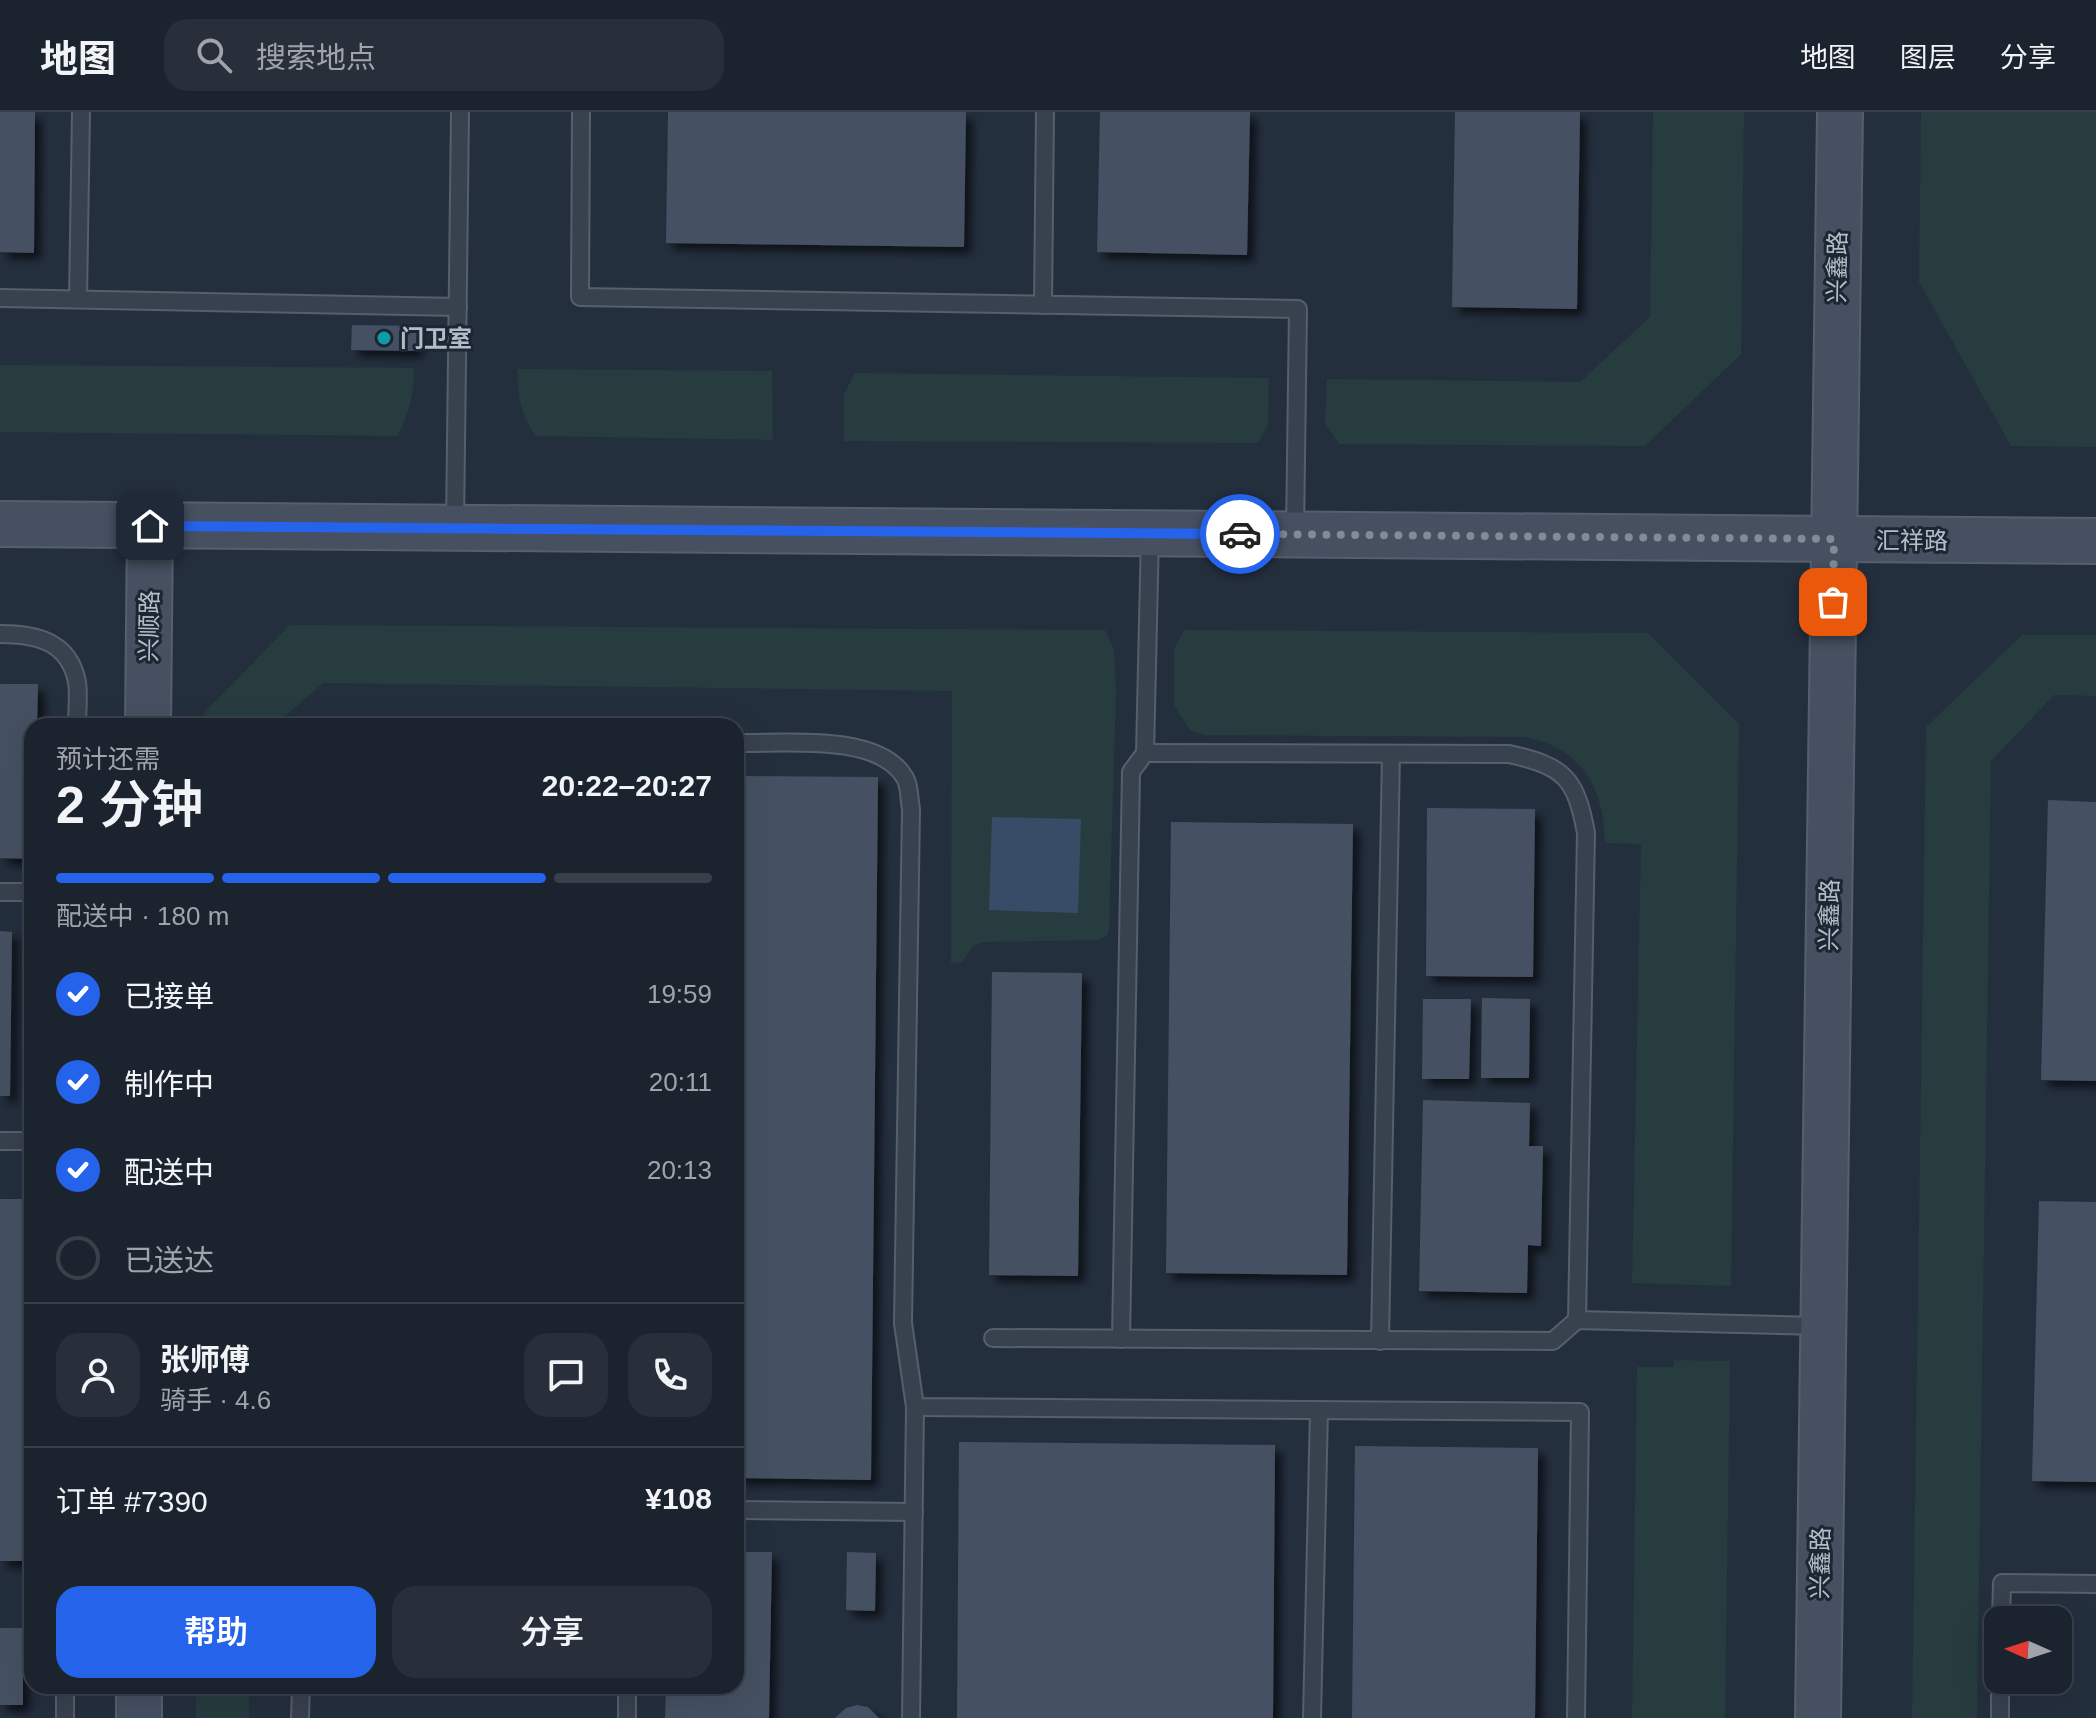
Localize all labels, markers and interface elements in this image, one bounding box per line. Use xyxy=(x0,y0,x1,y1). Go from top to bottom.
search box xyxy=(164,19,724,91)
icon: search xyxy=(192,33,236,77)
text: 地图 xyxy=(40,38,116,80)
text: 搜索地点 xyxy=(256,41,376,74)
text: 地图 xyxy=(1800,42,1856,73)
text: 图层 xyxy=(1900,42,1956,73)
text: 分享 xyxy=(2000,42,2056,73)
street label: 兴鑫路 xyxy=(1823,231,1851,303)
place label: 门卫室 xyxy=(400,325,472,352)
marker: 门卫室 xyxy=(375,329,393,347)
pin xyxy=(116,492,184,560)
courier xyxy=(1200,494,1280,574)
icon: home xyxy=(128,504,172,548)
icon: car xyxy=(1218,512,1262,556)
street label: 汇祥路 xyxy=(1876,527,1948,554)
pin xyxy=(1799,568,1867,636)
icon: bag xyxy=(1811,580,1855,624)
street label: 兴顺路 xyxy=(135,590,163,662)
text: 预计还需 xyxy=(56,744,160,774)
text: 20:22–20:27 xyxy=(542,769,712,802)
text: 2 分钟 xyxy=(56,776,203,834)
street label: 兴鑫路 xyxy=(1815,879,1843,951)
text: 配送中 · 180 m xyxy=(56,901,229,931)
icon: check xyxy=(56,972,100,1016)
text: 19:59 xyxy=(647,979,712,1009)
text: 已接单 xyxy=(124,980,214,1013)
icon: check xyxy=(56,1060,100,1104)
text: 20:11 xyxy=(649,1067,712,1097)
text: 制作中 xyxy=(124,1068,214,1101)
icon: check xyxy=(56,1148,100,1192)
text: 20:13 xyxy=(647,1155,712,1185)
text: 配送中 xyxy=(124,1156,214,1189)
text: 已送达 xyxy=(124,1244,214,1277)
button: person xyxy=(56,1333,140,1417)
button: chat xyxy=(524,1333,608,1417)
button: phone xyxy=(628,1333,712,1417)
text: 张师傅 xyxy=(160,1343,250,1376)
text: 骑手 · 4.6 xyxy=(160,1385,271,1415)
text: ¥108 xyxy=(645,1482,712,1515)
text: 订单 #7390 xyxy=(56,1485,208,1518)
street label: 兴鑫路 xyxy=(1806,1527,1834,1599)
button: 帮助 xyxy=(56,1586,376,1678)
button: 分享 xyxy=(392,1586,712,1678)
north arrow xyxy=(1984,1606,2072,1694)
map controls xyxy=(1984,1606,2072,1694)

